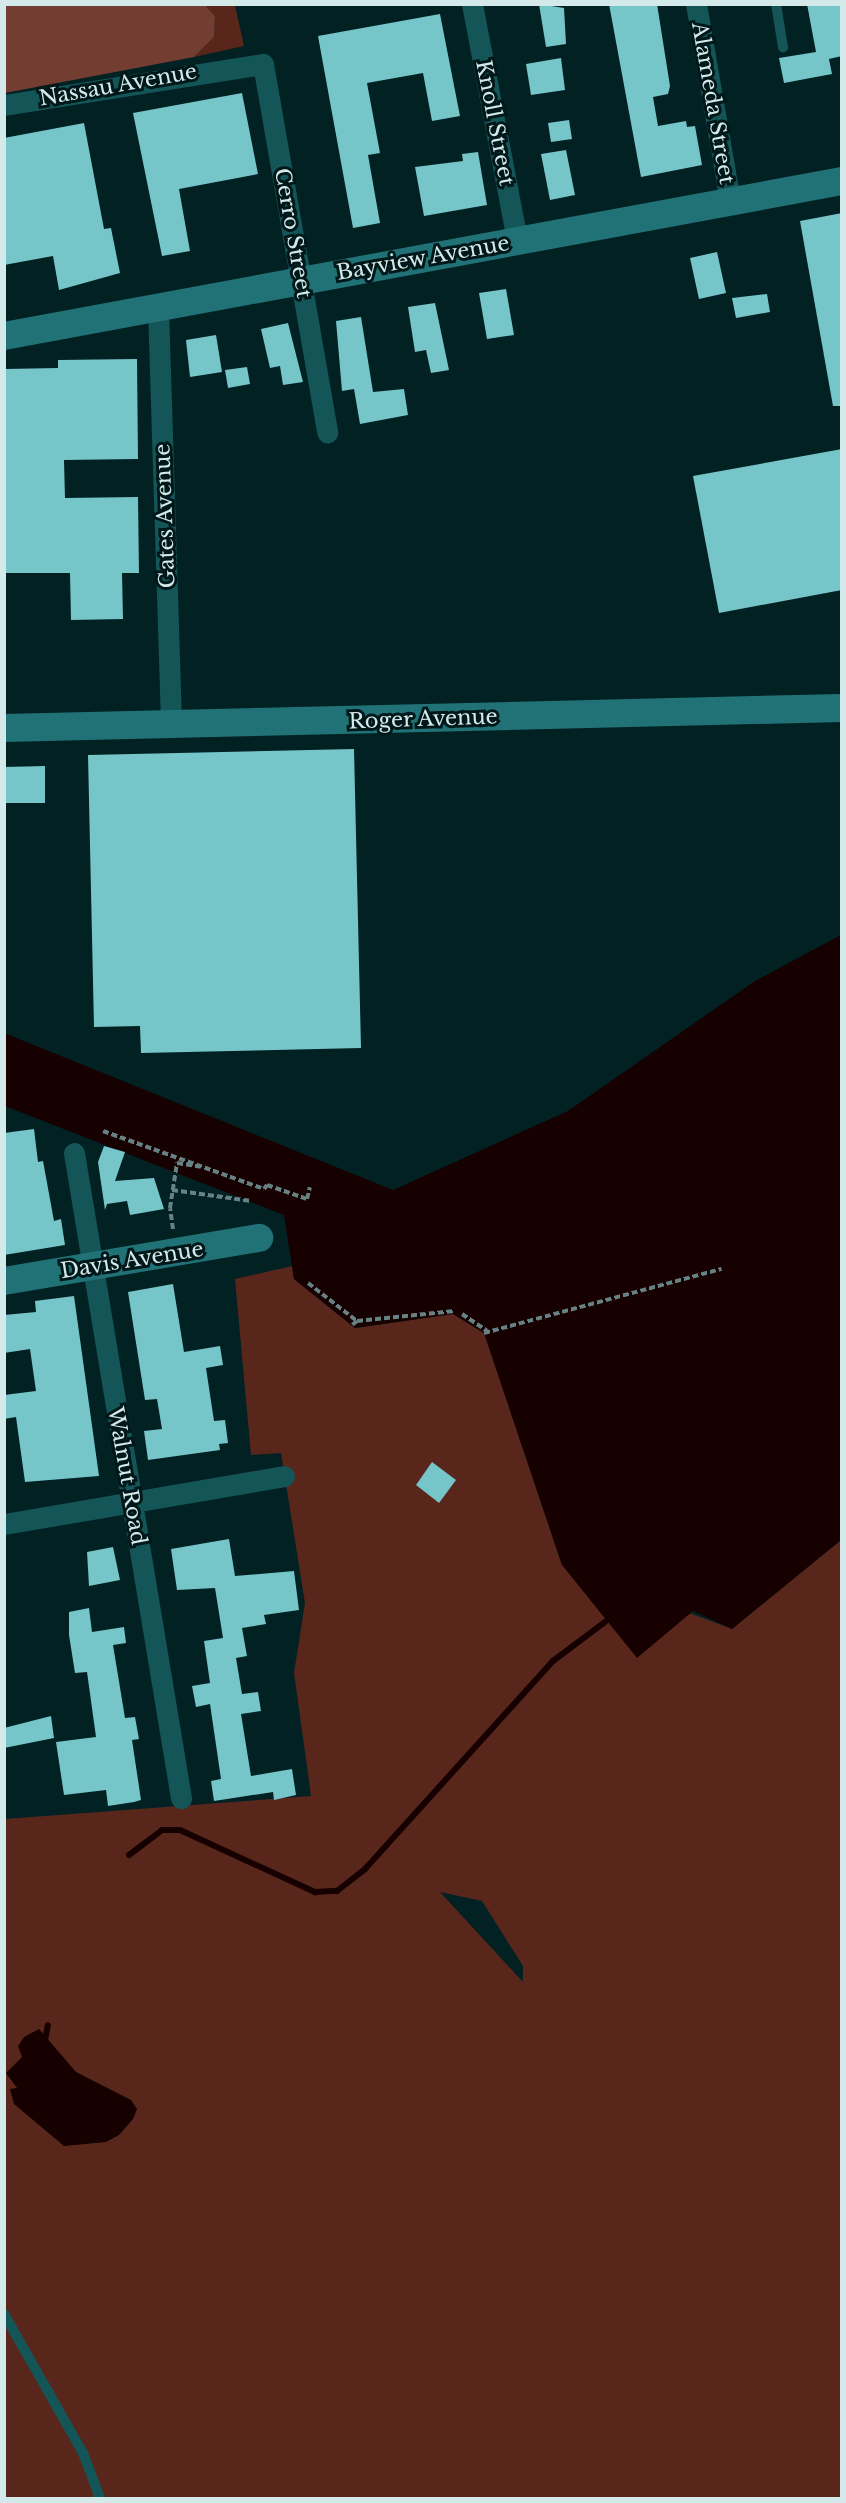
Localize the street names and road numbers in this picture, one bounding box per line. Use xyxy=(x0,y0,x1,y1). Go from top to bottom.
street label: Alameda Street xyxy=(686,20,740,186)
street label: Knoll Street xyxy=(470,58,520,188)
street label: Nassau Avenue xyxy=(37,59,199,111)
street label: Cerro Street xyxy=(269,166,317,300)
street label: Bayview Avenue xyxy=(334,230,512,286)
street label: Gates Avenue xyxy=(150,443,180,589)
street label: Roger Avenue xyxy=(347,704,499,734)
street label: Davis Avenue xyxy=(58,1236,206,1284)
street label: Walnut Road xyxy=(102,1405,152,1547)

